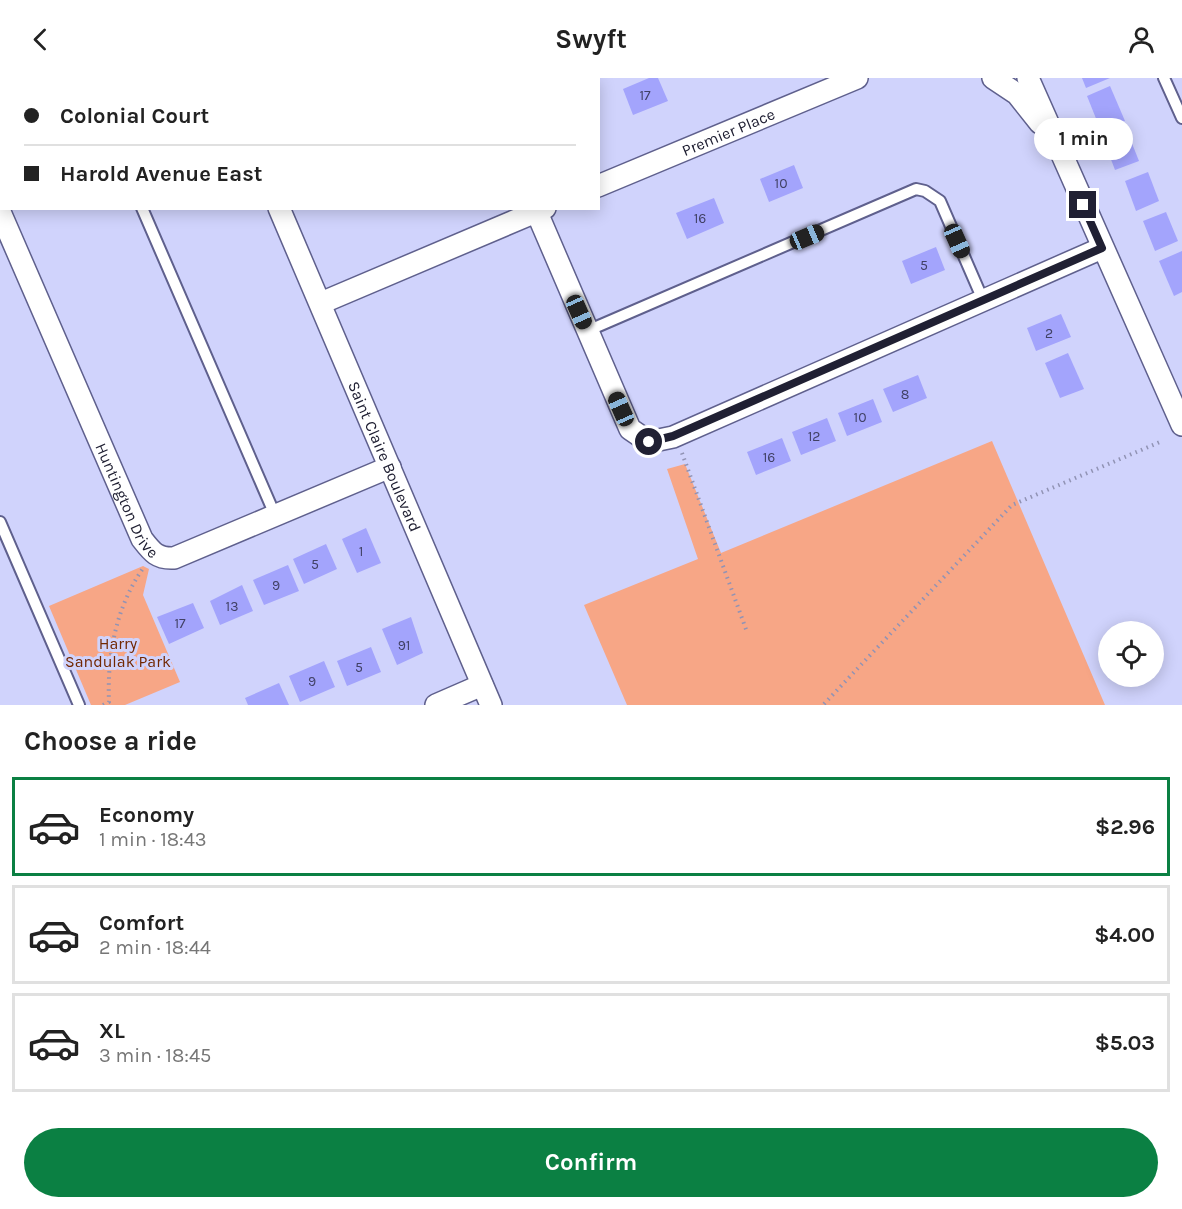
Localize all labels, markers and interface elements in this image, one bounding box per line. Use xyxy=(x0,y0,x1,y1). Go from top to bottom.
icon: back xyxy=(24,23,57,56)
text: Swyft xyxy=(555,23,627,55)
icon: person xyxy=(1125,23,1158,56)
house number: 17 xyxy=(639,87,651,104)
text: Colonial Court xyxy=(60,103,209,129)
street label: Premier Place xyxy=(679,104,778,160)
callout: 1 min xyxy=(1034,118,1132,160)
text: 1 min xyxy=(1058,127,1109,150)
text: Harold Avenue East xyxy=(60,161,262,187)
house number: 10 xyxy=(775,175,787,192)
route end xyxy=(1069,191,1096,218)
house number: 16 xyxy=(694,210,706,227)
car xyxy=(941,221,973,261)
car xyxy=(787,222,827,252)
house number: 5 xyxy=(920,257,928,274)
car xyxy=(563,292,595,332)
house number: 2 xyxy=(1045,325,1053,342)
street label: Saint Claire Boulevard xyxy=(344,378,425,535)
house number: 8 xyxy=(901,386,909,403)
car xyxy=(605,389,637,429)
house number: 10 xyxy=(854,409,866,426)
route start xyxy=(635,428,662,455)
house number: 12 xyxy=(808,428,820,445)
street label: Huntington Drive xyxy=(91,440,162,562)
house number: 16 xyxy=(763,449,775,466)
house number: 1 xyxy=(359,543,363,560)
house number: 5 xyxy=(311,556,319,573)
house number: 9 xyxy=(272,577,280,594)
house number: 13 xyxy=(226,598,238,615)
house number: 17 xyxy=(174,615,186,632)
map controls xyxy=(1098,621,1164,687)
button: locate xyxy=(1098,621,1164,687)
park label: Harry Sandulak Park xyxy=(65,634,171,671)
house number: 91 xyxy=(398,637,410,654)
house number: 5 xyxy=(355,659,363,676)
house number: 9 xyxy=(308,673,316,690)
text: Choose a ride xyxy=(24,725,197,757)
icon: car xyxy=(27,800,81,854)
text: Economy xyxy=(99,802,194,828)
text: $2.96 xyxy=(1095,814,1155,840)
text: 1 min · 18:43 xyxy=(99,828,207,851)
icon: car xyxy=(27,908,81,962)
text: Comfort xyxy=(99,910,184,936)
text: $4.00 xyxy=(1094,922,1155,948)
text: 2 min · 18:44 xyxy=(99,936,211,959)
icon: car xyxy=(27,1016,81,1070)
text: XL xyxy=(99,1018,125,1044)
text: $5.03 xyxy=(1095,1030,1155,1056)
text: 3 min · 18:45 xyxy=(99,1044,211,1067)
button: Confirm xyxy=(24,1128,1158,1197)

